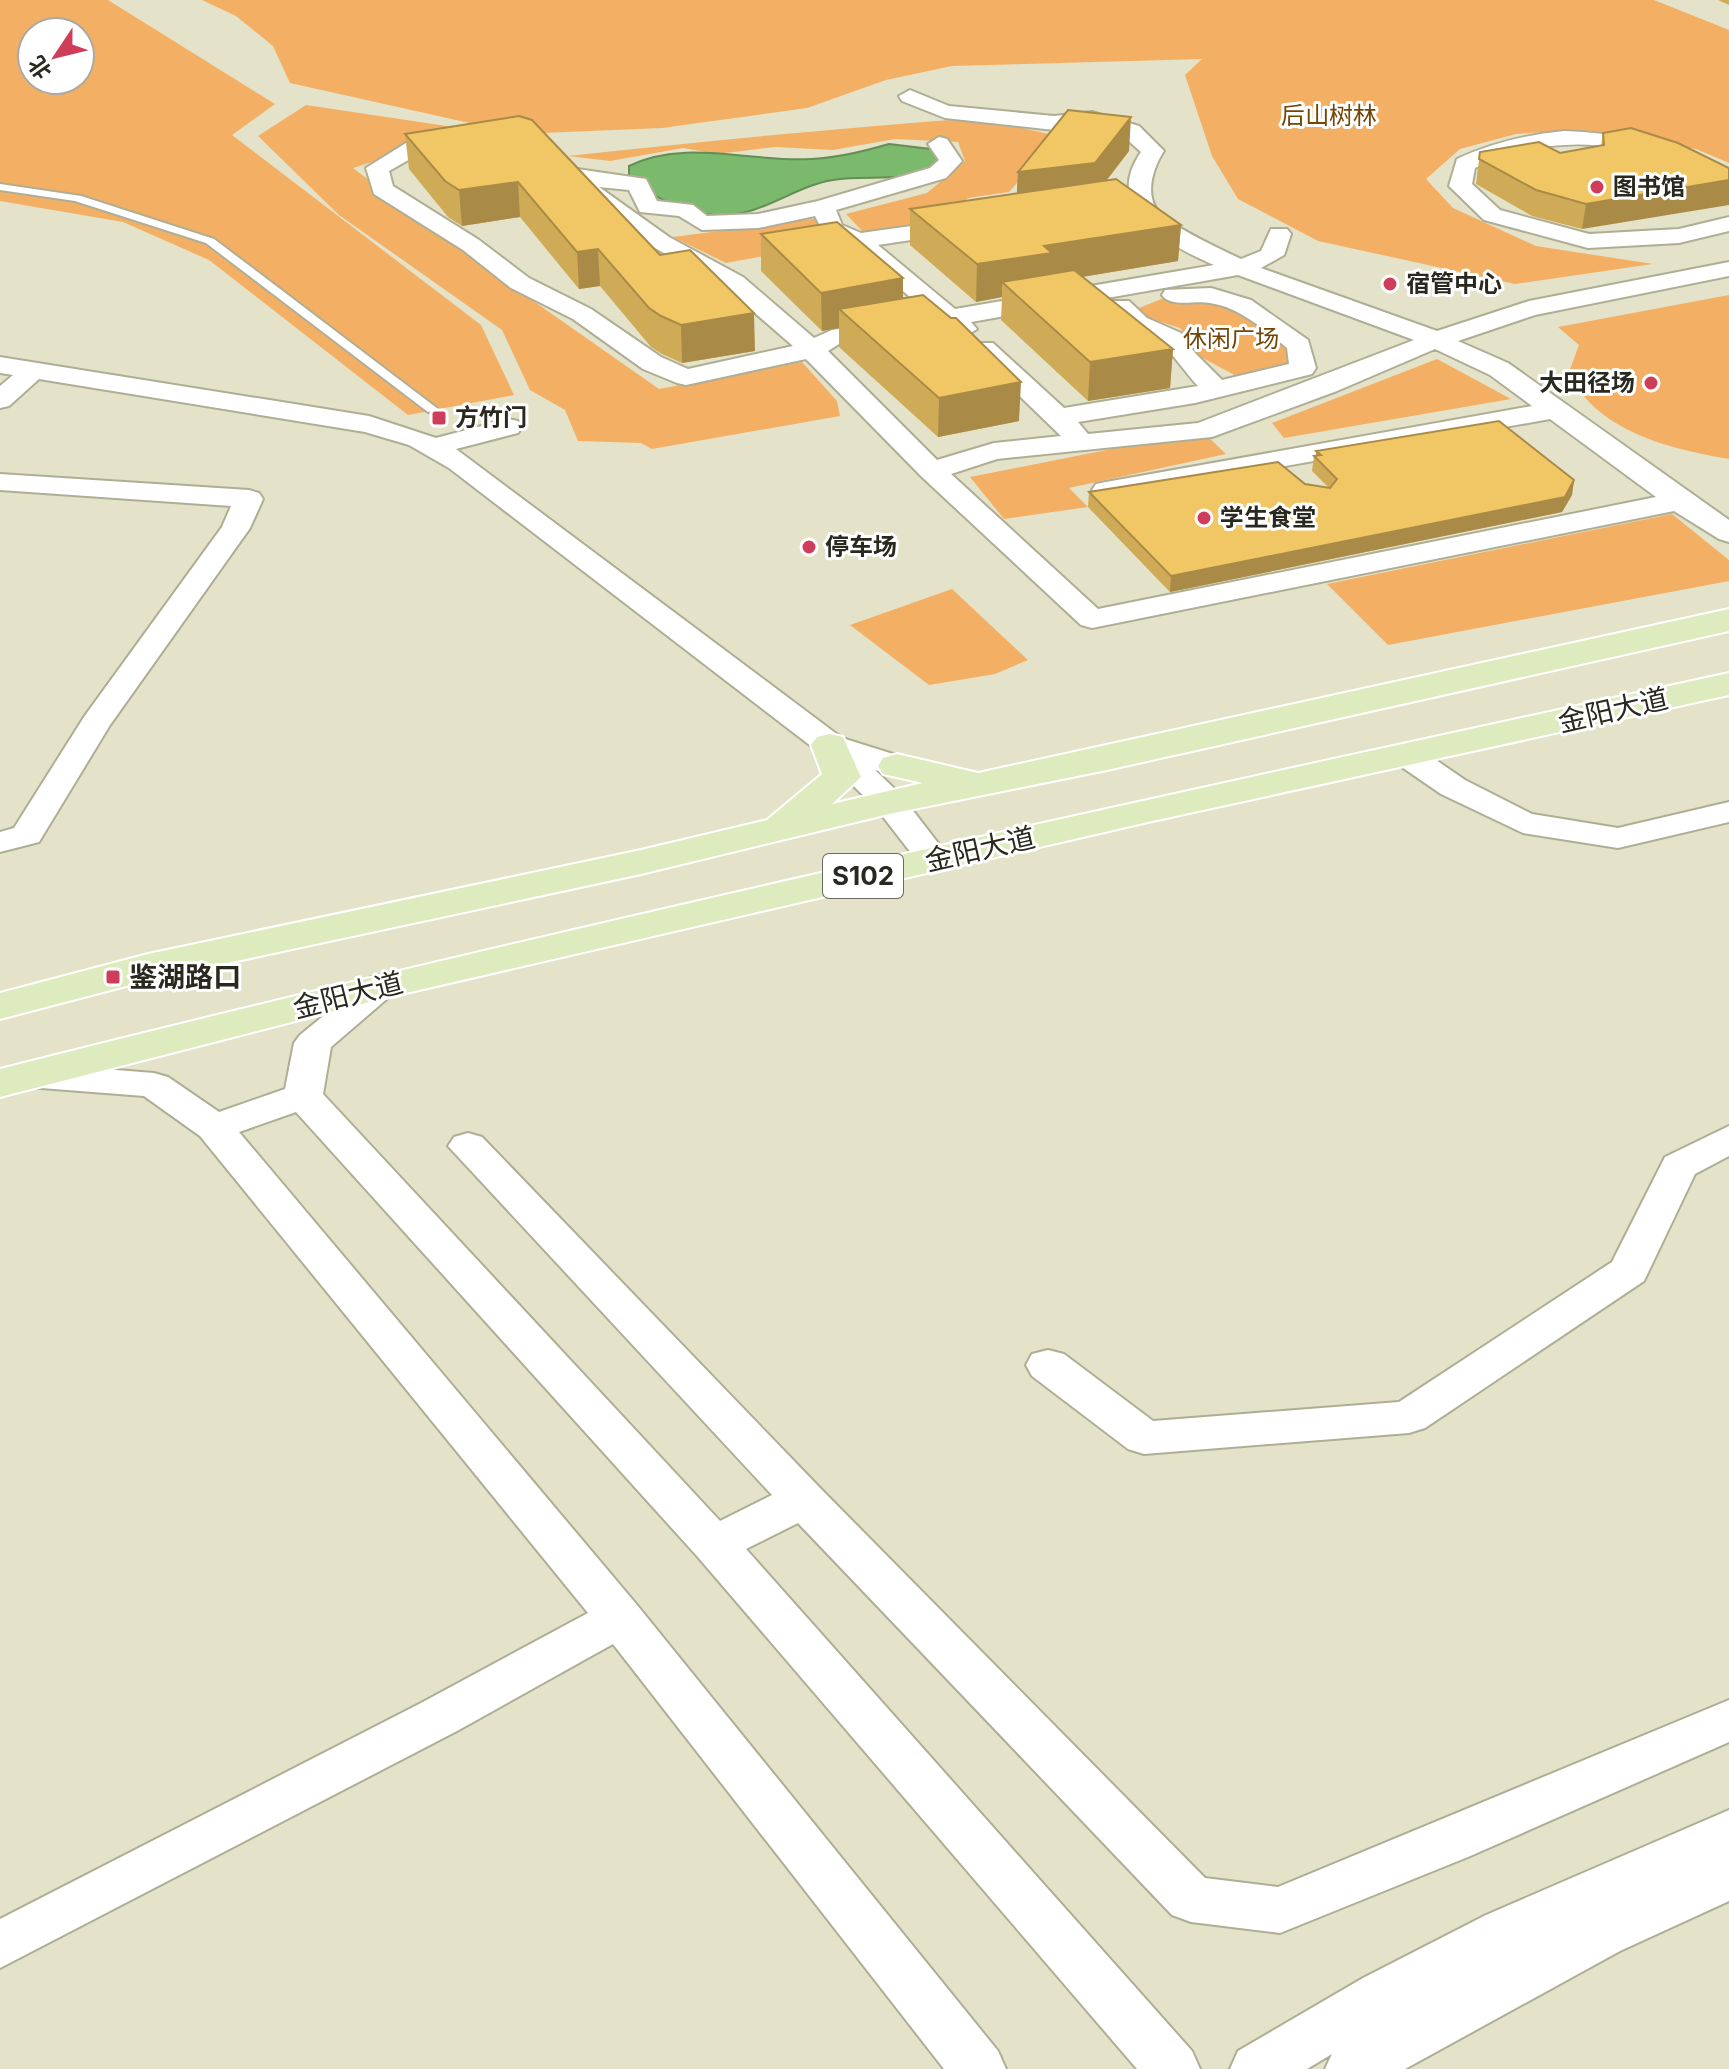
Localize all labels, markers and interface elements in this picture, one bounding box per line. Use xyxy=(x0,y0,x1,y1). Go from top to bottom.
north arrow xyxy=(16,16,96,96)
text: 北 xyxy=(23,51,57,84)
park label: 后山树林 xyxy=(1281,101,1377,130)
place label: 图书馆 xyxy=(1613,172,1685,201)
marker: 图书馆 xyxy=(1588,178,1606,196)
place label: 宿管中心 xyxy=(1406,269,1502,298)
marker: 宿管中心 xyxy=(1381,275,1399,293)
park label: 休闲广场 xyxy=(1183,324,1279,353)
place label: 大田径场 xyxy=(1539,368,1635,397)
marker: 大田径场 xyxy=(1642,374,1660,392)
place label: 方竹门 xyxy=(455,403,527,432)
marker: 方竹门 xyxy=(430,409,448,427)
place label: 学生食堂 xyxy=(1220,503,1316,532)
marker: 学生食堂 xyxy=(1195,509,1213,527)
place label: 停车场 xyxy=(825,532,897,561)
marker: 停车场 xyxy=(800,538,818,556)
street label: 金阳大道 xyxy=(1555,681,1671,739)
street label: 金阳大道 xyxy=(922,820,1038,878)
road number: S102 xyxy=(823,854,903,898)
place label: 鉴湖路口 xyxy=(129,960,241,994)
street label: 金阳大道 xyxy=(290,965,406,1025)
marker: 鉴湖路口 xyxy=(104,968,122,986)

